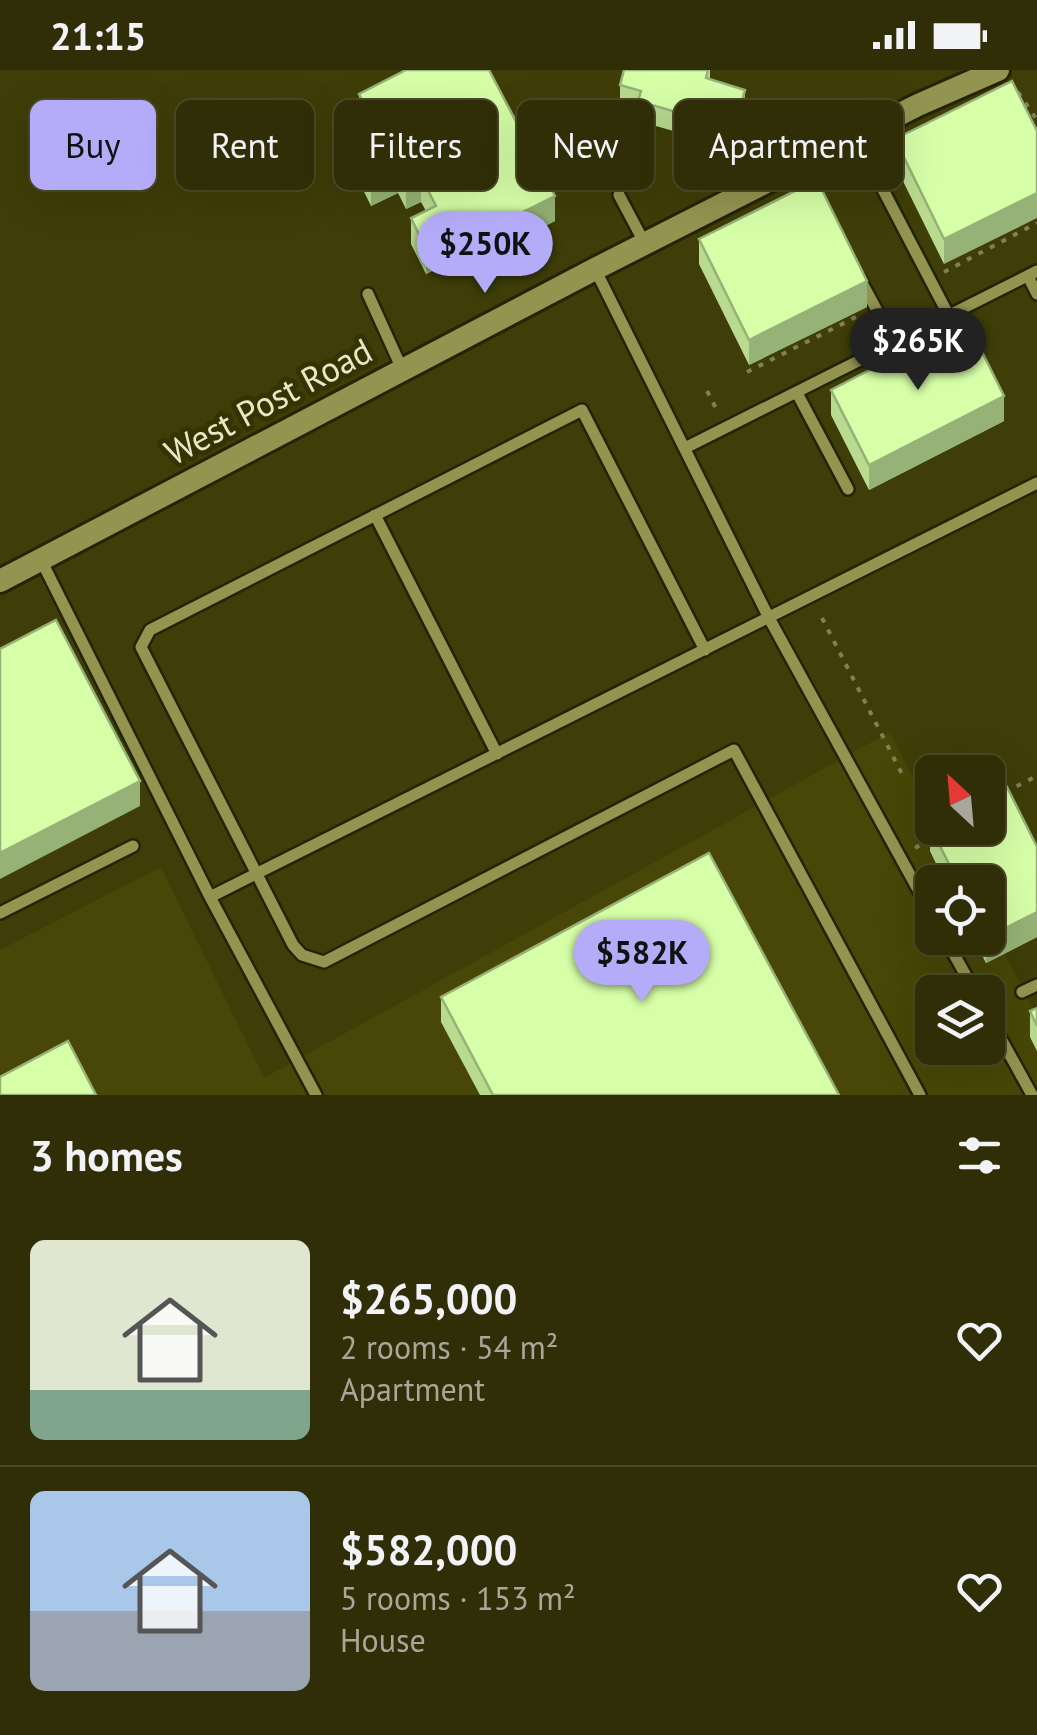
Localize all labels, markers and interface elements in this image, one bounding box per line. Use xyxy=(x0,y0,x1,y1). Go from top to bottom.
text: 21:15 xyxy=(50,11,146,60)
chip: Buy xyxy=(30,100,156,190)
chip: Rent xyxy=(176,100,314,190)
chip: Filters xyxy=(334,100,497,190)
chip: New xyxy=(517,100,654,190)
chip: Apartment xyxy=(674,100,903,190)
pin: $250K xyxy=(415,211,555,296)
text: $250K xyxy=(439,222,531,264)
pin: $265K xyxy=(848,308,988,393)
text: $265K xyxy=(872,319,964,361)
street label: West Post Road xyxy=(156,327,380,475)
north arrow xyxy=(915,755,1005,845)
map controls xyxy=(915,755,1005,1065)
button: locate xyxy=(915,865,1005,955)
pin: $582K xyxy=(572,920,712,1005)
text: $582K xyxy=(596,931,688,973)
button: layers xyxy=(915,975,1005,1065)
text: 3 homes xyxy=(30,1128,183,1183)
icon: filters xyxy=(952,1128,1007,1183)
text: $265,000 xyxy=(340,1271,517,1326)
icon: home xyxy=(110,1280,230,1400)
icon: heart xyxy=(952,1313,1007,1368)
text: 2 rooms · 54 m² xyxy=(340,1326,558,1368)
text: Apartment xyxy=(340,1368,485,1410)
text: $582,000 xyxy=(340,1522,517,1577)
icon: home xyxy=(110,1531,230,1651)
icon: heart xyxy=(952,1564,1007,1619)
text: 5 rooms · 153 m² xyxy=(340,1577,576,1619)
text: House xyxy=(340,1619,426,1661)

